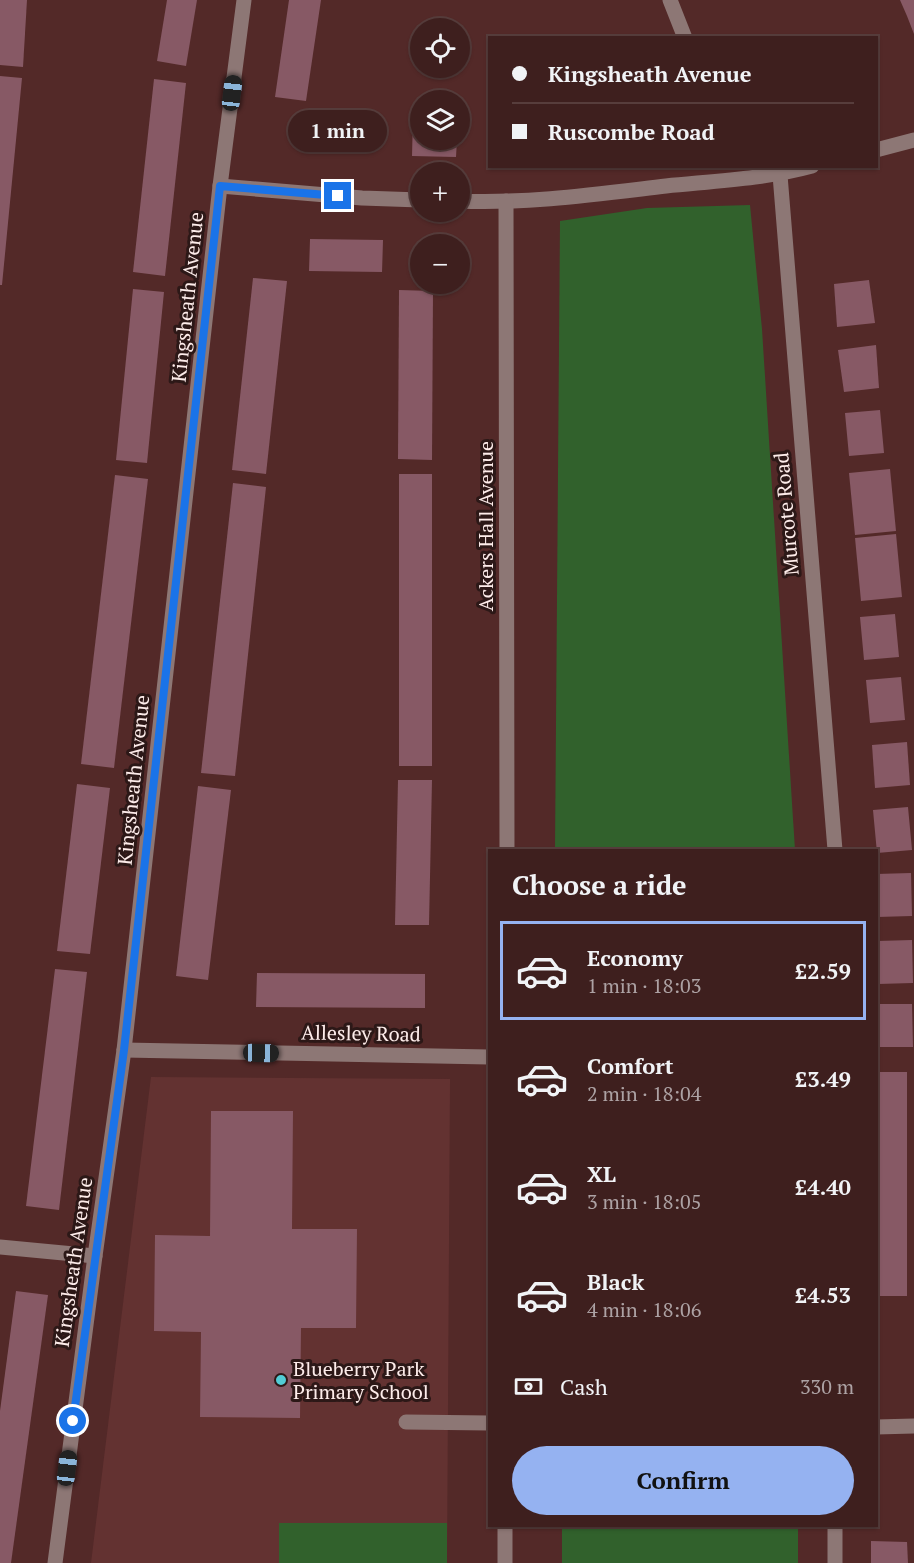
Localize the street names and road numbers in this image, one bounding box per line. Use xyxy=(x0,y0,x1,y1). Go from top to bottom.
street label: Kingsheath Avenue xyxy=(165,211,209,383)
street label: Ackers Hall Avenue xyxy=(472,441,499,611)
street label: Murcote Road xyxy=(767,451,805,577)
street label: Kingsheath Avenue xyxy=(111,694,155,866)
street label: Allesley Road xyxy=(301,1018,421,1048)
street label: Kingsheath Avenue xyxy=(48,1175,98,1349)

